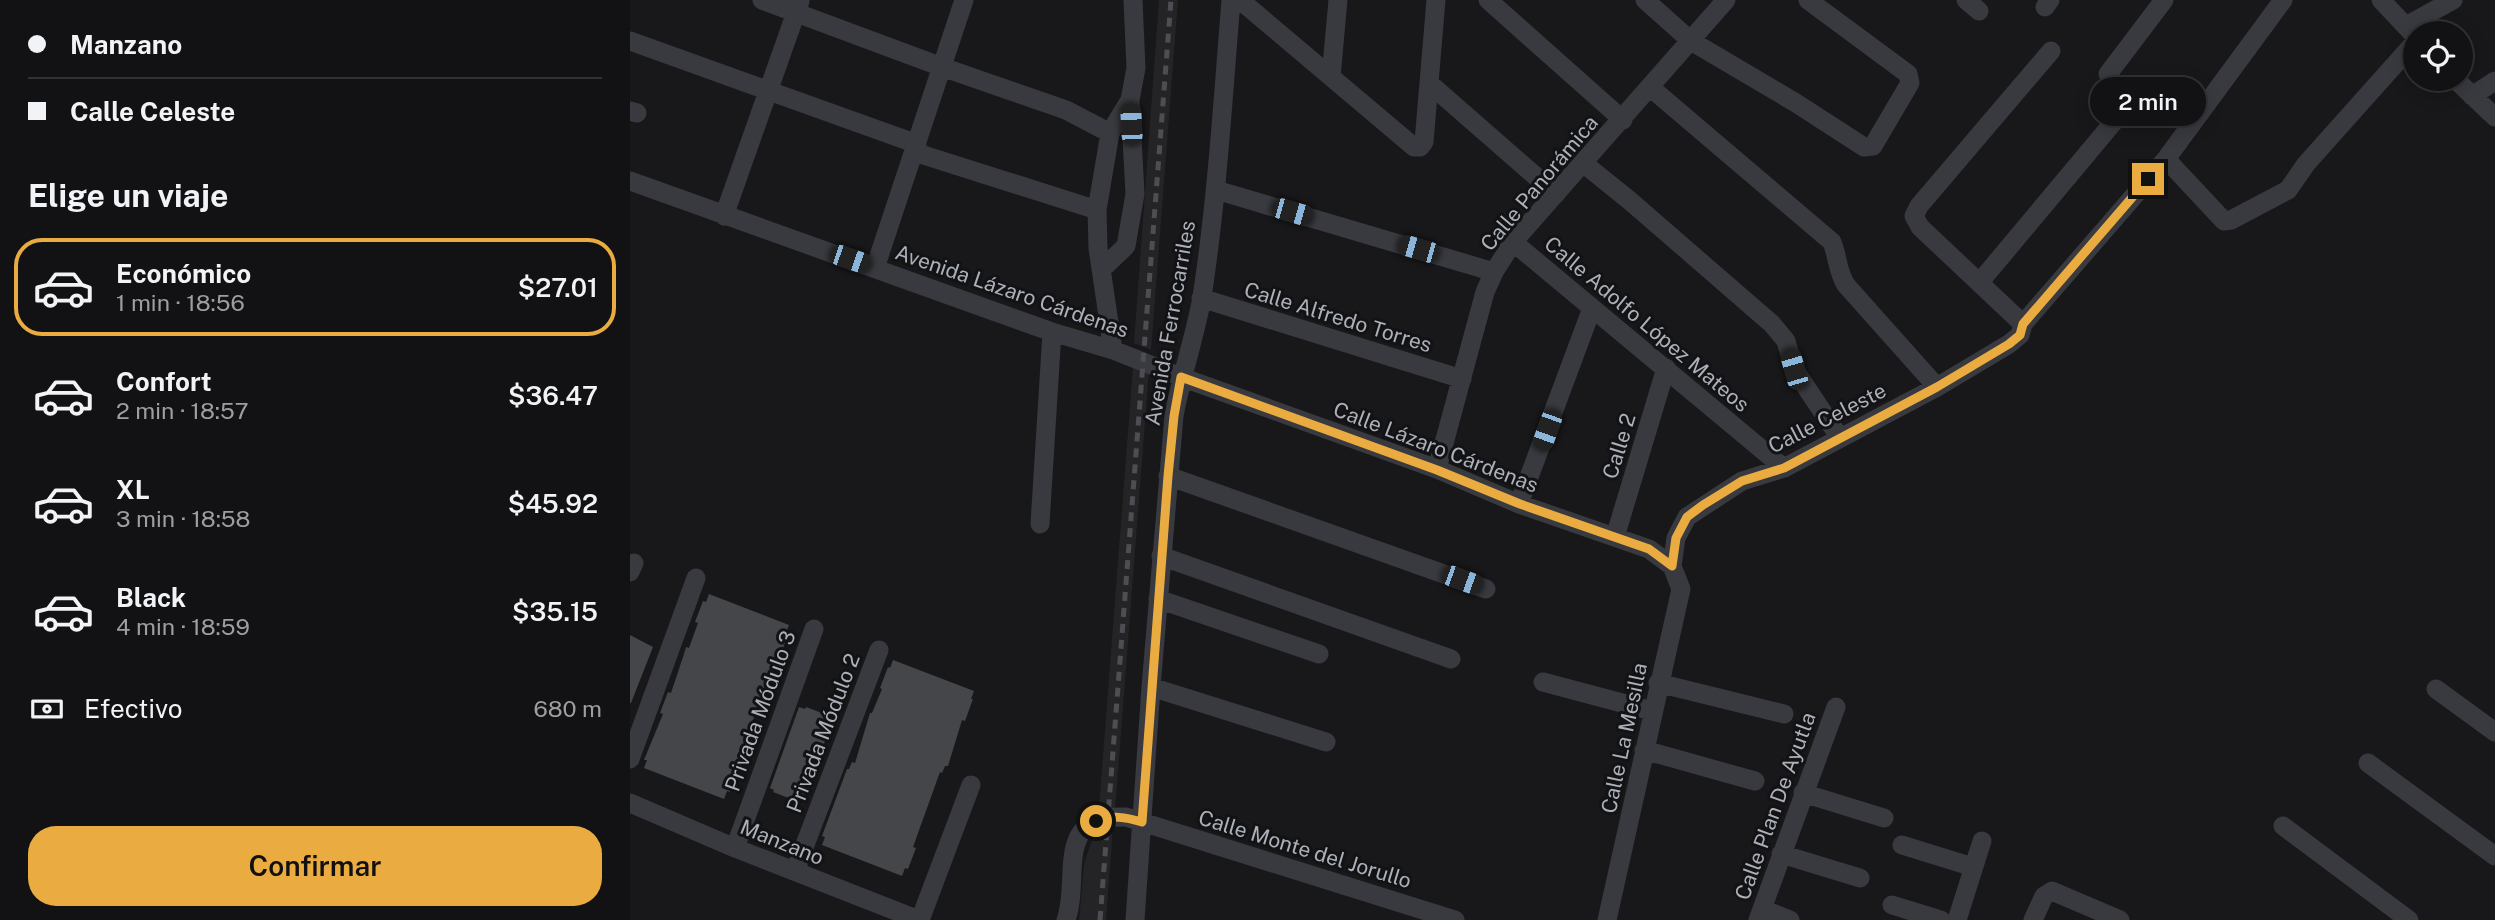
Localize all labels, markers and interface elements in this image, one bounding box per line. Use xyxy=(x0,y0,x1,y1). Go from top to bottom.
map controls xyxy=(2403,21,2473,91)
button: locate xyxy=(2403,21,2473,91)
text: Manzano xyxy=(70,29,182,60)
callout: 2 min xyxy=(2090,78,2206,127)
text: 2 min xyxy=(2118,88,2178,115)
text: Calle Celeste xyxy=(70,96,235,127)
car xyxy=(1120,102,1143,146)
street label: Calle Panorámica xyxy=(1475,110,1603,256)
route end xyxy=(2132,163,2164,195)
text: Elige un viaje xyxy=(28,177,228,214)
car xyxy=(1269,196,1316,228)
street label: Avenida Ferrocarriles xyxy=(1140,219,1200,427)
street label: Calle Adolfo López Mateos xyxy=(1540,231,1754,417)
car xyxy=(1395,233,1442,265)
street label: Avenida Lázaro Cárdenas xyxy=(892,239,1132,343)
car xyxy=(827,242,874,276)
icon: car xyxy=(32,256,95,319)
text: Económico xyxy=(116,258,251,289)
text: $27.01 xyxy=(518,272,598,303)
street label: Calle Alfredo Torres xyxy=(1241,277,1435,357)
text: 1 min · 18:56 xyxy=(116,289,245,316)
car xyxy=(1779,346,1810,392)
icon: car xyxy=(32,364,95,427)
text: Confort xyxy=(116,366,212,397)
street label: Calle Celeste xyxy=(1764,378,1890,458)
text: $36.47 xyxy=(508,380,598,411)
street label: Calle Lázaro Cárdenas xyxy=(1330,396,1542,498)
text: 2 min · 18:57 xyxy=(116,397,249,424)
car xyxy=(1530,407,1565,453)
street label: Calle 2 xyxy=(1597,410,1641,482)
icon: car xyxy=(32,472,95,535)
text: XL xyxy=(116,474,150,505)
text: $45.92 xyxy=(508,488,598,519)
text: 3 min · 18:58 xyxy=(116,505,250,532)
car xyxy=(1439,563,1486,597)
icon: car xyxy=(32,580,95,643)
text: Black xyxy=(116,582,186,613)
text: $35.15 xyxy=(512,596,598,627)
text: 4 min · 18:59 xyxy=(116,613,250,640)
street label: Privada Módulo 3 xyxy=(719,627,801,795)
street label: Privada Módulo 2 xyxy=(781,650,865,816)
street label: Calle La Mesilla xyxy=(1596,660,1652,816)
icon: cash xyxy=(28,690,66,728)
text: Efectivo xyxy=(84,693,182,724)
text: 680 m xyxy=(534,695,602,722)
street label: Calle Plan De Ayutla xyxy=(1729,709,1821,903)
route start xyxy=(1080,805,1112,837)
street label: Calle Monte del Jorullo xyxy=(1196,805,1414,893)
street label: Manzano xyxy=(737,814,827,870)
button: Confirmar xyxy=(28,826,602,906)

